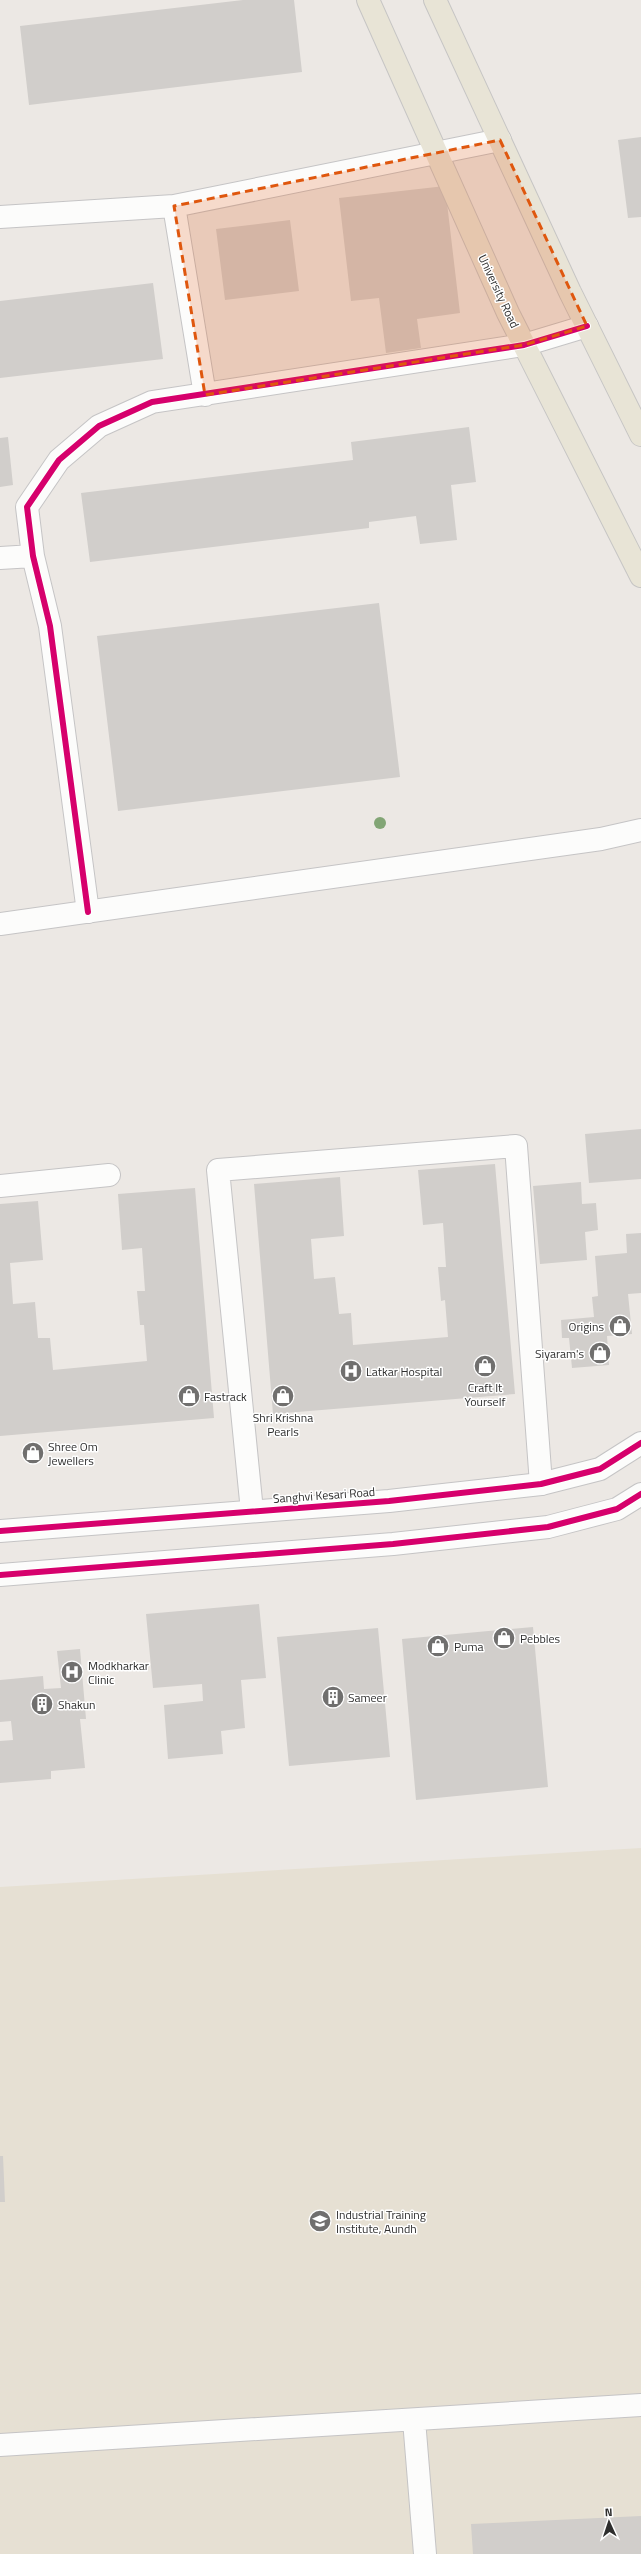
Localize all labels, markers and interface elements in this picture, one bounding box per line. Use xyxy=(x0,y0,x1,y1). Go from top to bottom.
street label: University Road xyxy=(474,251,524,331)
shop icon: Origins xyxy=(607,1313,633,1339)
place label: Origins xyxy=(568,1317,604,1336)
shop icon: Siyaram's xyxy=(587,1340,613,1366)
place label: Siyaram's xyxy=(535,1344,584,1363)
shop icon: Craft It Yourself xyxy=(472,1353,498,1379)
hospital icon: Latkar Hospital xyxy=(338,1358,364,1384)
place label: Latkar Hospital xyxy=(366,1362,442,1381)
place label: Craft It Yourself xyxy=(465,1378,505,1411)
shop icon: Fastrack xyxy=(176,1383,202,1409)
shop icon: Shri Krishna Pearls xyxy=(270,1383,296,1409)
place label: Fastrack xyxy=(204,1387,247,1406)
place label: Shri Krishna Pearls xyxy=(253,1408,313,1441)
place label: Shree Om Jewellers xyxy=(48,1437,98,1470)
shop icon: Shree Om Jewellers xyxy=(20,1440,46,1466)
street label: Sanghvi Kesari Road xyxy=(272,1482,376,1508)
shop icon: Pebbles xyxy=(491,1625,517,1651)
place label: Pebbles xyxy=(520,1629,561,1648)
shop icon: Puma xyxy=(425,1633,451,1659)
place label: Puma xyxy=(454,1637,484,1656)
place label: Modkharkar Clinic xyxy=(88,1656,149,1689)
hospital icon: Modkharkar Clinic xyxy=(59,1659,85,1685)
building icon: Sameer xyxy=(320,1684,346,1710)
place label: Sameer xyxy=(348,1688,387,1707)
building icon: Shakun xyxy=(29,1691,55,1717)
place label: Shakun xyxy=(58,1695,96,1714)
place label: Industrial Training Institute, Aundh xyxy=(336,2205,426,2238)
school or university icon: Industrial Training Institute, Aundh xyxy=(307,2208,333,2234)
north arrow xyxy=(589,2502,629,2542)
text: N xyxy=(604,2504,613,2520)

